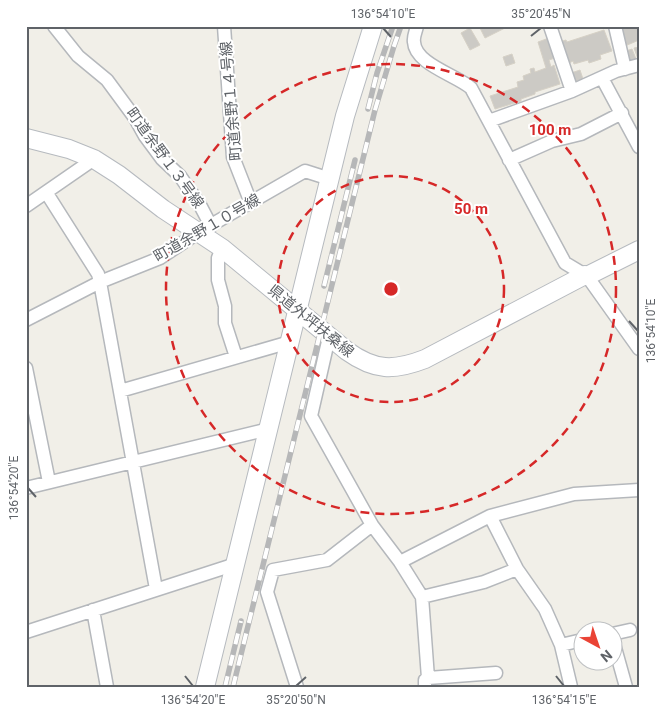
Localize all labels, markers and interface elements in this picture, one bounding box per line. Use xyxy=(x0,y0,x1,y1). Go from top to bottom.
text: 136°54'10"E xyxy=(351,7,415,21)
text: 35°20'45"N xyxy=(511,7,571,21)
street label: 町道余野１４号線 xyxy=(217,40,245,162)
street label: 町道余野１３号線 xyxy=(122,104,208,212)
text: 100 m xyxy=(529,121,571,139)
street label: 町道余野１０号線 xyxy=(151,190,263,266)
text: 50 m xyxy=(454,200,488,218)
centre of rings xyxy=(382,280,400,298)
street label: 県道外坪扶桑線 xyxy=(265,281,357,361)
text: 136°54'10"E xyxy=(644,299,658,363)
text: 136°54'20"E xyxy=(7,456,21,520)
north arrow xyxy=(572,620,622,670)
text: N xyxy=(597,647,615,665)
text: 136°54'20"E xyxy=(161,693,225,707)
text: 35°20'50"N xyxy=(266,693,326,707)
text: 136°54'15"E xyxy=(532,693,596,707)

